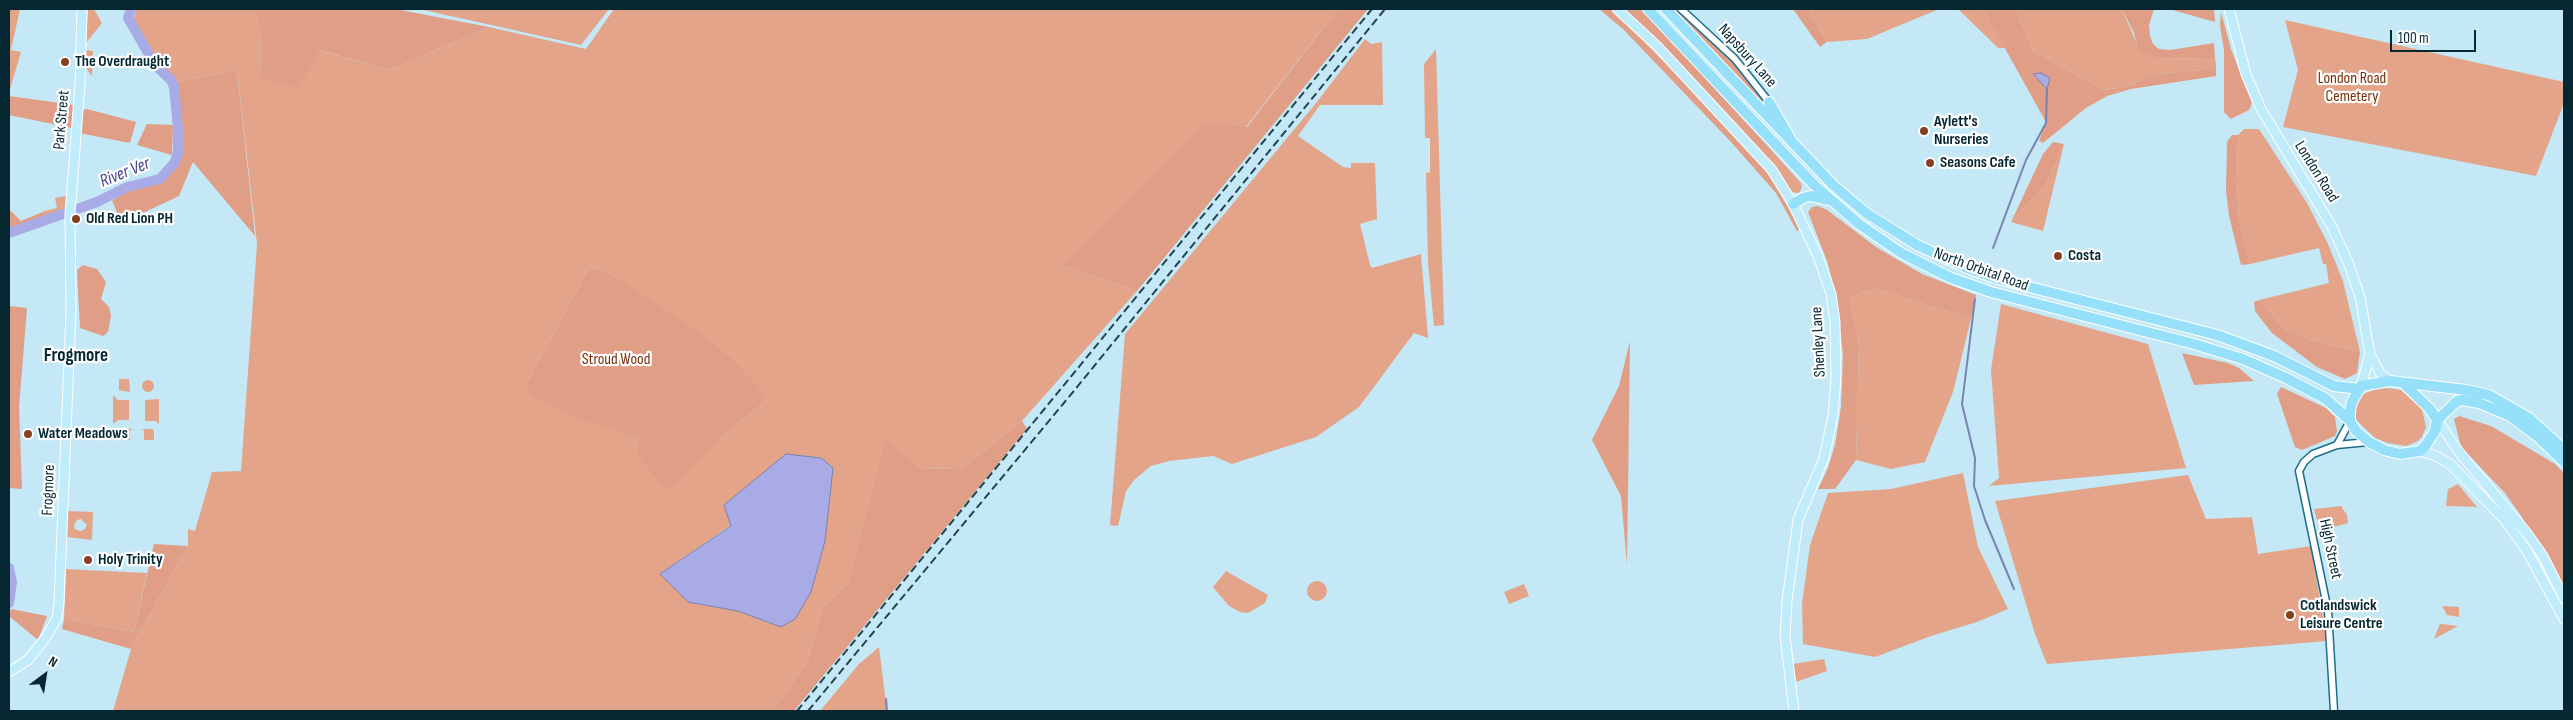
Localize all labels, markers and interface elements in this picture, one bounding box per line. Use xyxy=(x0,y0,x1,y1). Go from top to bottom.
street label: Napsbury Lane xyxy=(1713,20,1781,92)
scale bar xyxy=(2393,20,2479,52)
text: 100 m xyxy=(2398,29,2429,48)
place label: The Overdraught xyxy=(75,52,169,72)
marker: The Overdraught xyxy=(59,56,71,68)
park label: London Road Cemetery xyxy=(2318,69,2386,107)
street label: Park Street xyxy=(50,89,74,151)
place label: Aylett's Nurseries xyxy=(1934,112,1988,150)
marker: Aylett's Nurseries xyxy=(1918,125,1930,137)
street label: London Road xyxy=(2290,138,2342,206)
water label: River Ver xyxy=(97,153,153,193)
place label: Seasons Cafe xyxy=(1940,153,2016,173)
marker: Seasons Cafe xyxy=(1924,157,1936,169)
place label: Old Red Lion PH xyxy=(86,209,173,229)
marker: Old Red Lion PH xyxy=(70,213,82,225)
street label: North Orbital Road xyxy=(1931,244,2031,296)
place label: Costa xyxy=(2068,246,2101,266)
marker: Costa xyxy=(2052,250,2064,262)
street label: Shenley Lane xyxy=(1808,306,1830,378)
district label: Frogmore xyxy=(44,345,108,367)
park label: Stroud Wood xyxy=(582,350,650,370)
place label: Water Meadows xyxy=(38,424,128,444)
marker: Water Meadows xyxy=(22,428,34,440)
street label: Frogmore xyxy=(39,464,59,516)
street label: High Street xyxy=(2314,517,2346,581)
place label: Holy Trinity xyxy=(98,550,163,570)
marker: Holy Trinity xyxy=(82,554,94,566)
place label: Cotlandswick Leisure Centre xyxy=(2300,596,2383,634)
marker: Cotlandswick Leisure Centre xyxy=(2284,609,2296,621)
north arrow xyxy=(20,650,70,700)
text: N xyxy=(45,652,61,671)

